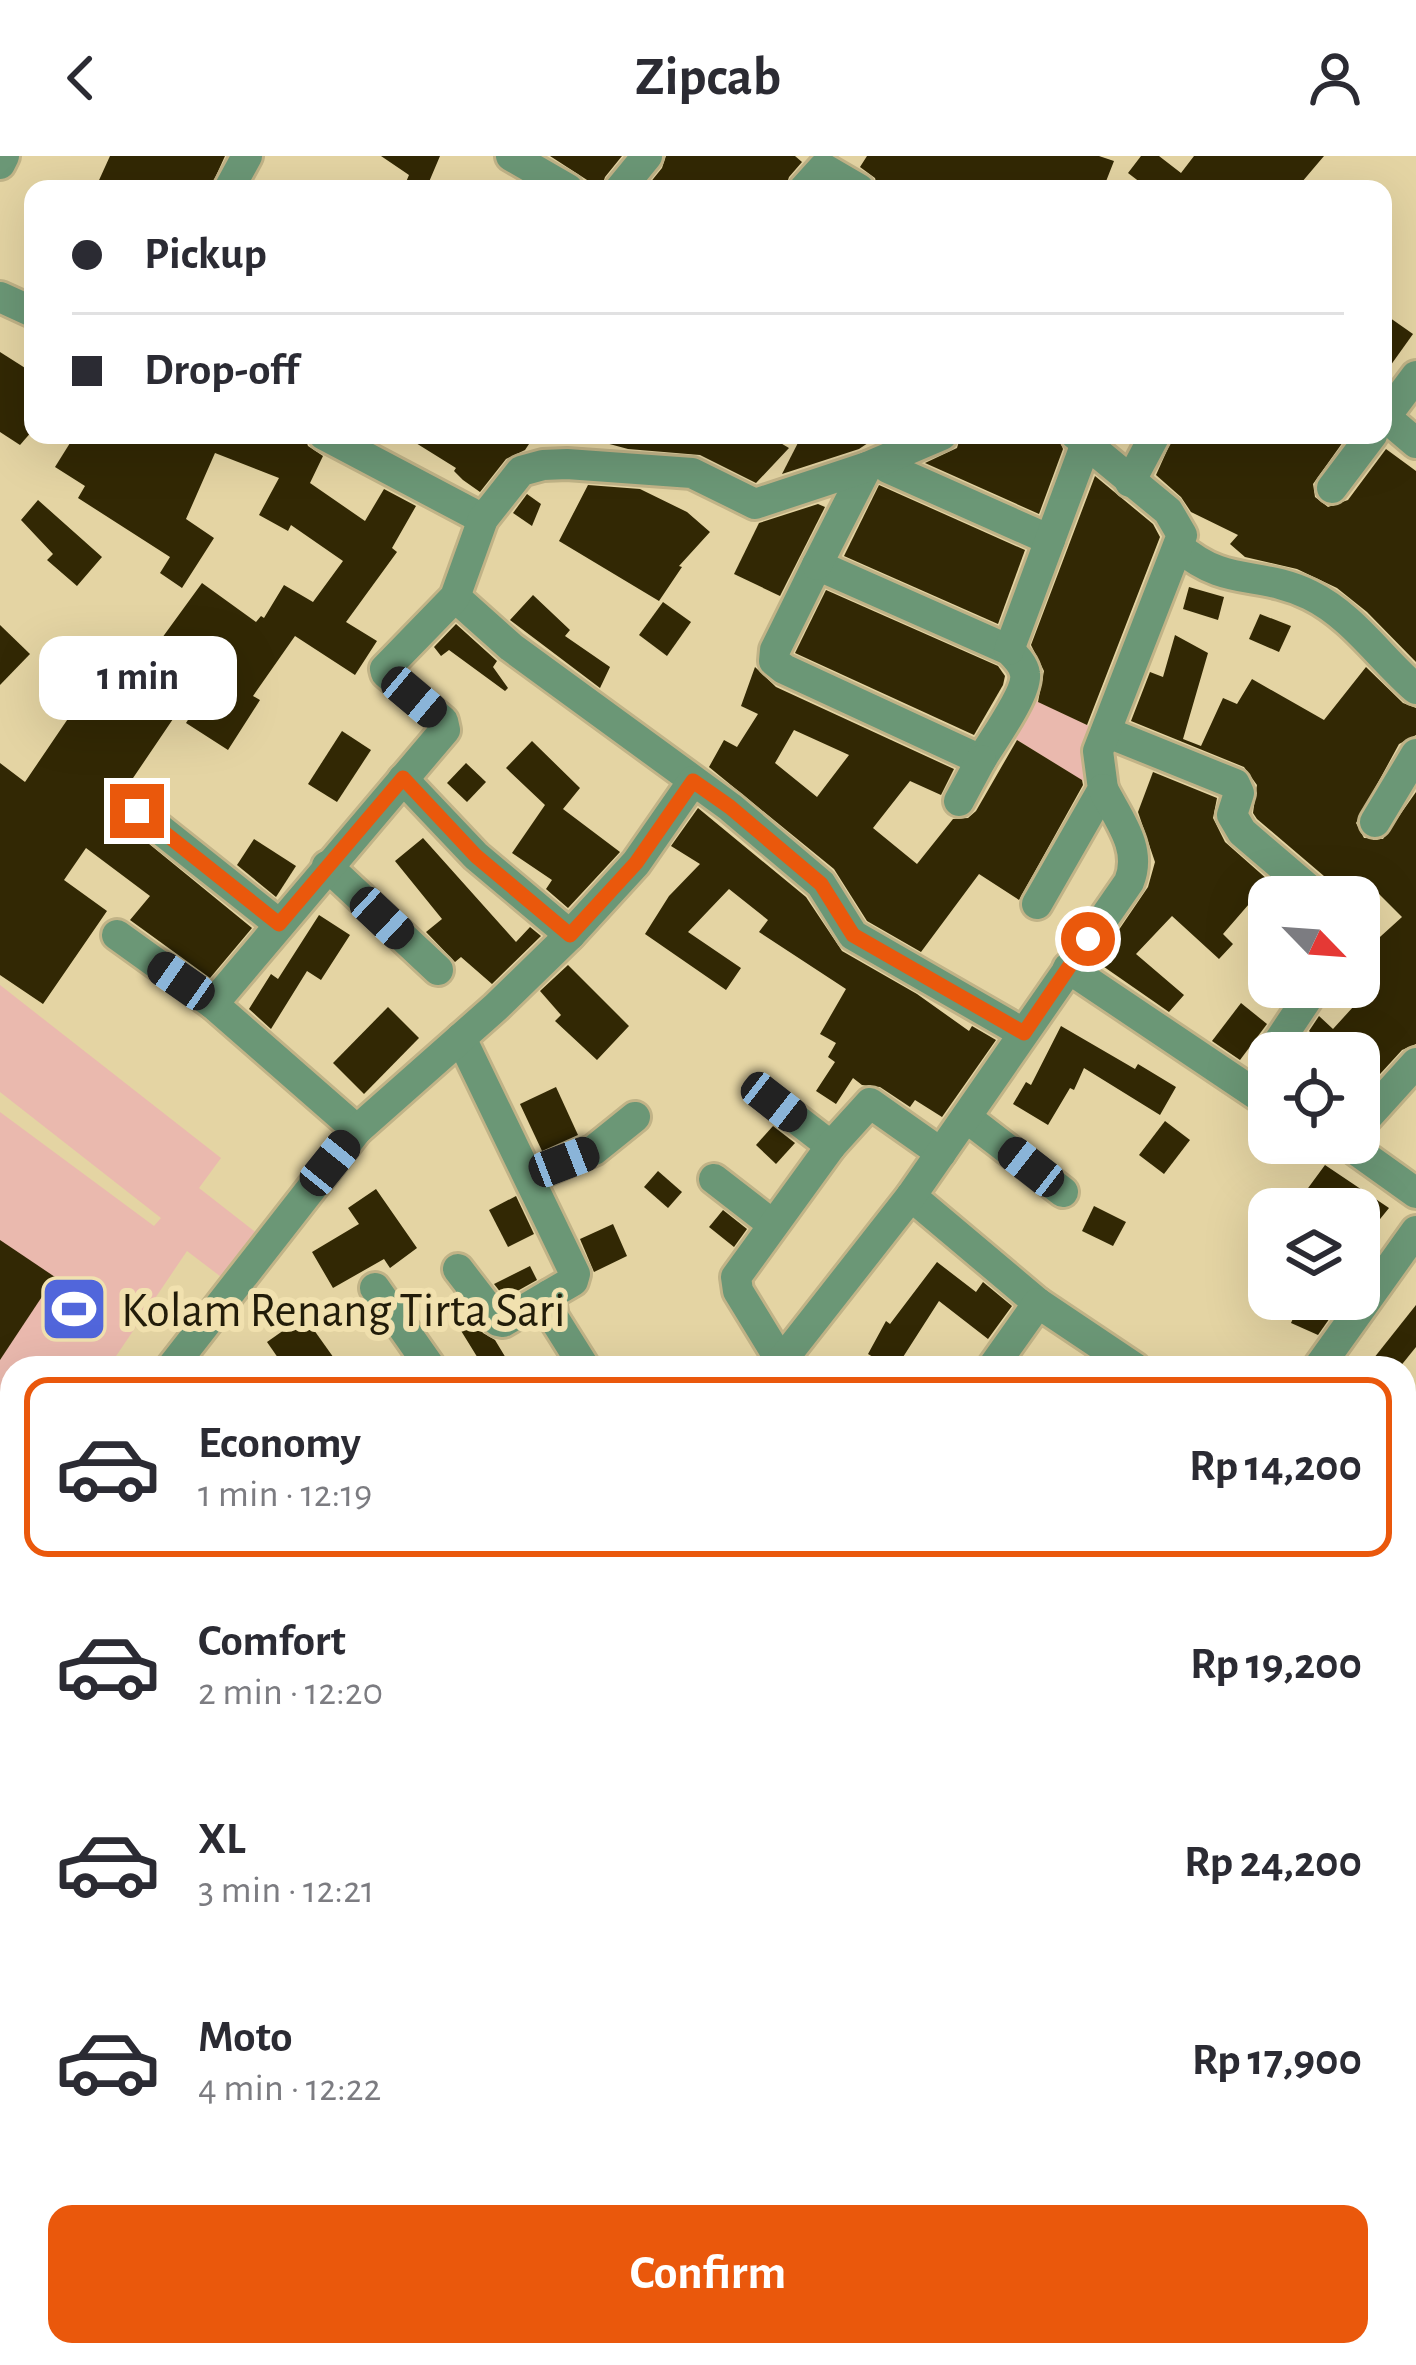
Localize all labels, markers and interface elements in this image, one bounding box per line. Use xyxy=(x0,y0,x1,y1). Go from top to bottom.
icon: back xyxy=(48,45,114,111)
icon: person xyxy=(1302,45,1368,111)
text: Zipcab xyxy=(635,51,781,105)
text: Pickup xyxy=(144,232,267,277)
text: Drop-off xyxy=(144,348,299,393)
callout: 1 min xyxy=(38,637,236,721)
text: 1 min xyxy=(97,658,179,697)
car xyxy=(375,660,453,734)
route end xyxy=(110,784,164,838)
north arrow xyxy=(1248,876,1380,1008)
map controls xyxy=(1248,876,1380,1320)
car xyxy=(343,880,421,956)
route start xyxy=(1061,912,1115,966)
car xyxy=(141,946,221,1016)
button: locate xyxy=(1248,1032,1380,1164)
car xyxy=(735,1066,813,1138)
car xyxy=(293,1124,367,1202)
car xyxy=(992,1131,1070,1203)
car xyxy=(524,1132,604,1192)
button: layers xyxy=(1248,1188,1380,1320)
sports icon: Kolam Renang Tirta Sari xyxy=(39,1274,109,1344)
place label: Kolam Renang Tirta Sari xyxy=(121,1288,566,1336)
icon: car xyxy=(54,1413,162,1521)
text: Economy xyxy=(198,1421,361,1466)
text: Rp 14,200 xyxy=(1189,1444,1362,1489)
text: 1 min · 12:19 xyxy=(198,1475,372,1514)
icon: car xyxy=(54,1611,162,1719)
text: Comfort xyxy=(198,1619,346,1664)
text: Rp 19,200 xyxy=(1190,1642,1362,1687)
text: 2 min · 12:20 xyxy=(198,1673,383,1712)
icon: car xyxy=(54,1809,162,1917)
text: XL xyxy=(198,1817,246,1862)
text: Rp 24,200 xyxy=(1184,1840,1362,1885)
text: 3 min · 12:21 xyxy=(198,1871,374,1910)
icon: car xyxy=(54,2007,162,2115)
text: Moto xyxy=(198,2015,293,2060)
text: Rp 17,900 xyxy=(1192,2038,1362,2083)
text: 4 min · 12:22 xyxy=(198,2069,381,2108)
button: Confirm xyxy=(48,2205,1368,2343)

